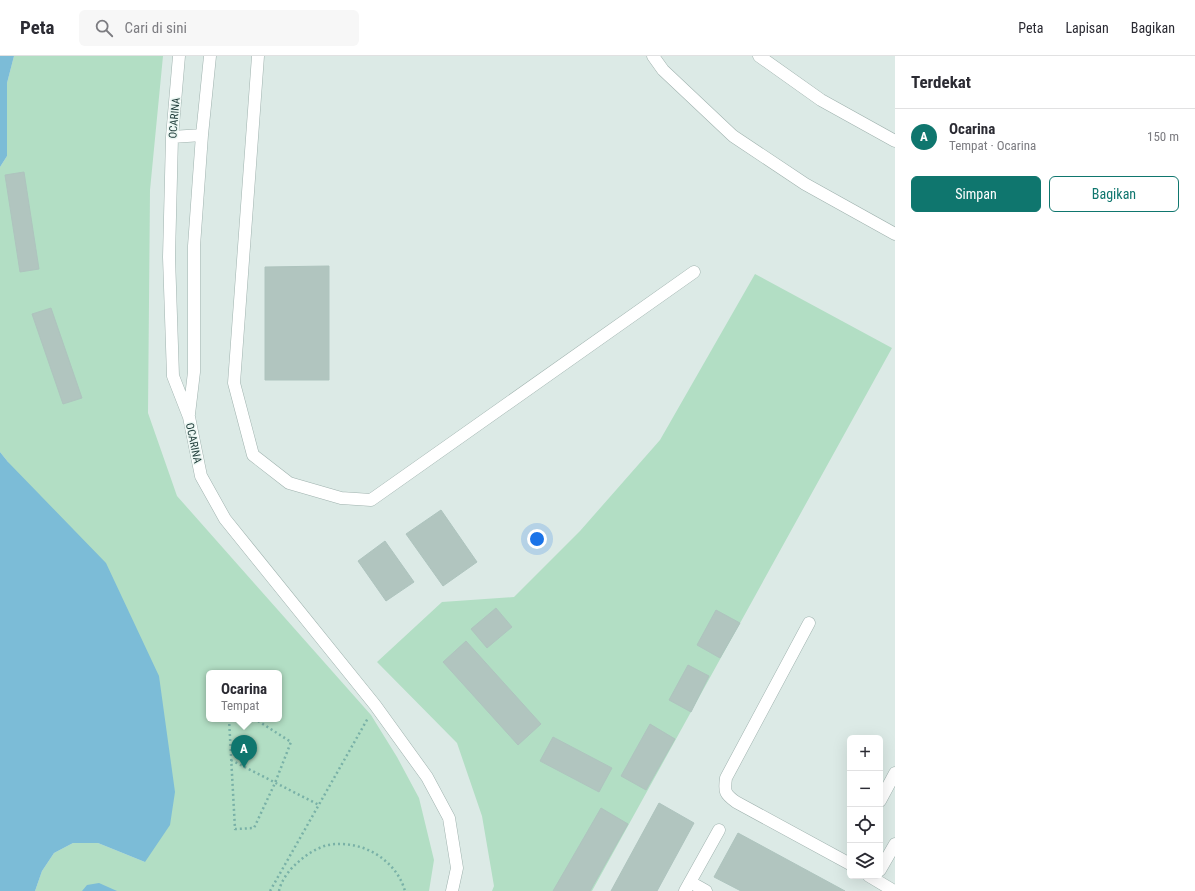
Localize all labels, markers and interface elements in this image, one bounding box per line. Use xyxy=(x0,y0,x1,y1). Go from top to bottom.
search box xyxy=(79,10,359,46)
text: Peta xyxy=(20,16,55,39)
icon: search xyxy=(93,17,115,39)
text: Cari di sini xyxy=(125,19,187,37)
text: Peta xyxy=(1018,20,1043,36)
text: Lapisan xyxy=(1065,20,1109,36)
text: Bagikan xyxy=(1131,20,1175,36)
text: Terdekat xyxy=(911,72,971,92)
street label: OCARINA xyxy=(166,96,183,139)
text: Ocarina xyxy=(949,120,995,138)
text: A xyxy=(920,129,928,144)
text: 150 m xyxy=(1147,129,1179,144)
text: Tempat · Ocarina xyxy=(949,138,1036,153)
button: Simpan xyxy=(911,176,1041,212)
button: Bagikan xyxy=(1049,176,1179,212)
street label: OCARINA xyxy=(183,422,204,465)
your location xyxy=(527,529,547,549)
popup xyxy=(206,670,282,722)
text: Ocarina xyxy=(221,680,267,698)
text: Tempat xyxy=(221,698,259,713)
pin: A xyxy=(231,735,257,768)
map controls xyxy=(847,735,883,879)
button: + xyxy=(847,735,883,771)
button: − xyxy=(847,771,883,807)
button: locate xyxy=(847,807,883,843)
button: layers xyxy=(847,843,883,879)

